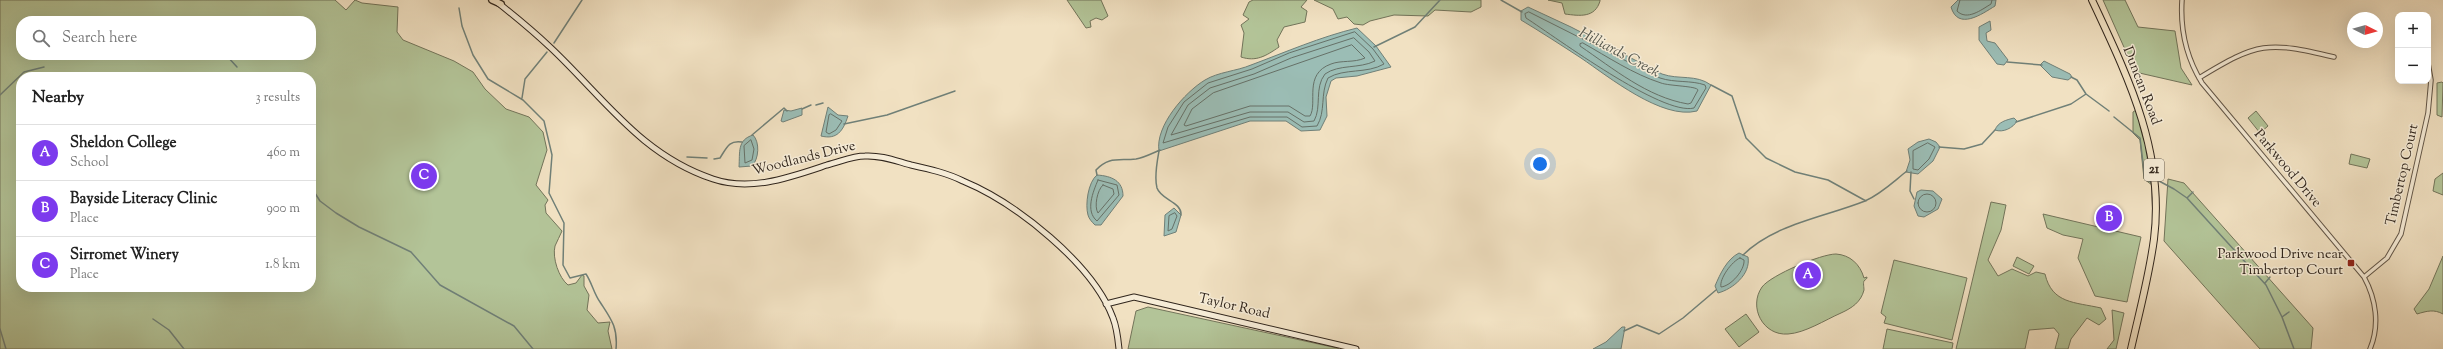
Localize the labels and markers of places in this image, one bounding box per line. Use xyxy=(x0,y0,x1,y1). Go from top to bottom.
pin: C xyxy=(411,161,437,191)
pin: B xyxy=(2096,203,2122,233)
place label: Parkwood Drive near Timbertop Court xyxy=(2217,245,2344,281)
marker: Parkwood Drive near Timbertop Court xyxy=(2346,258,2356,268)
pin: A xyxy=(1795,260,1821,290)

